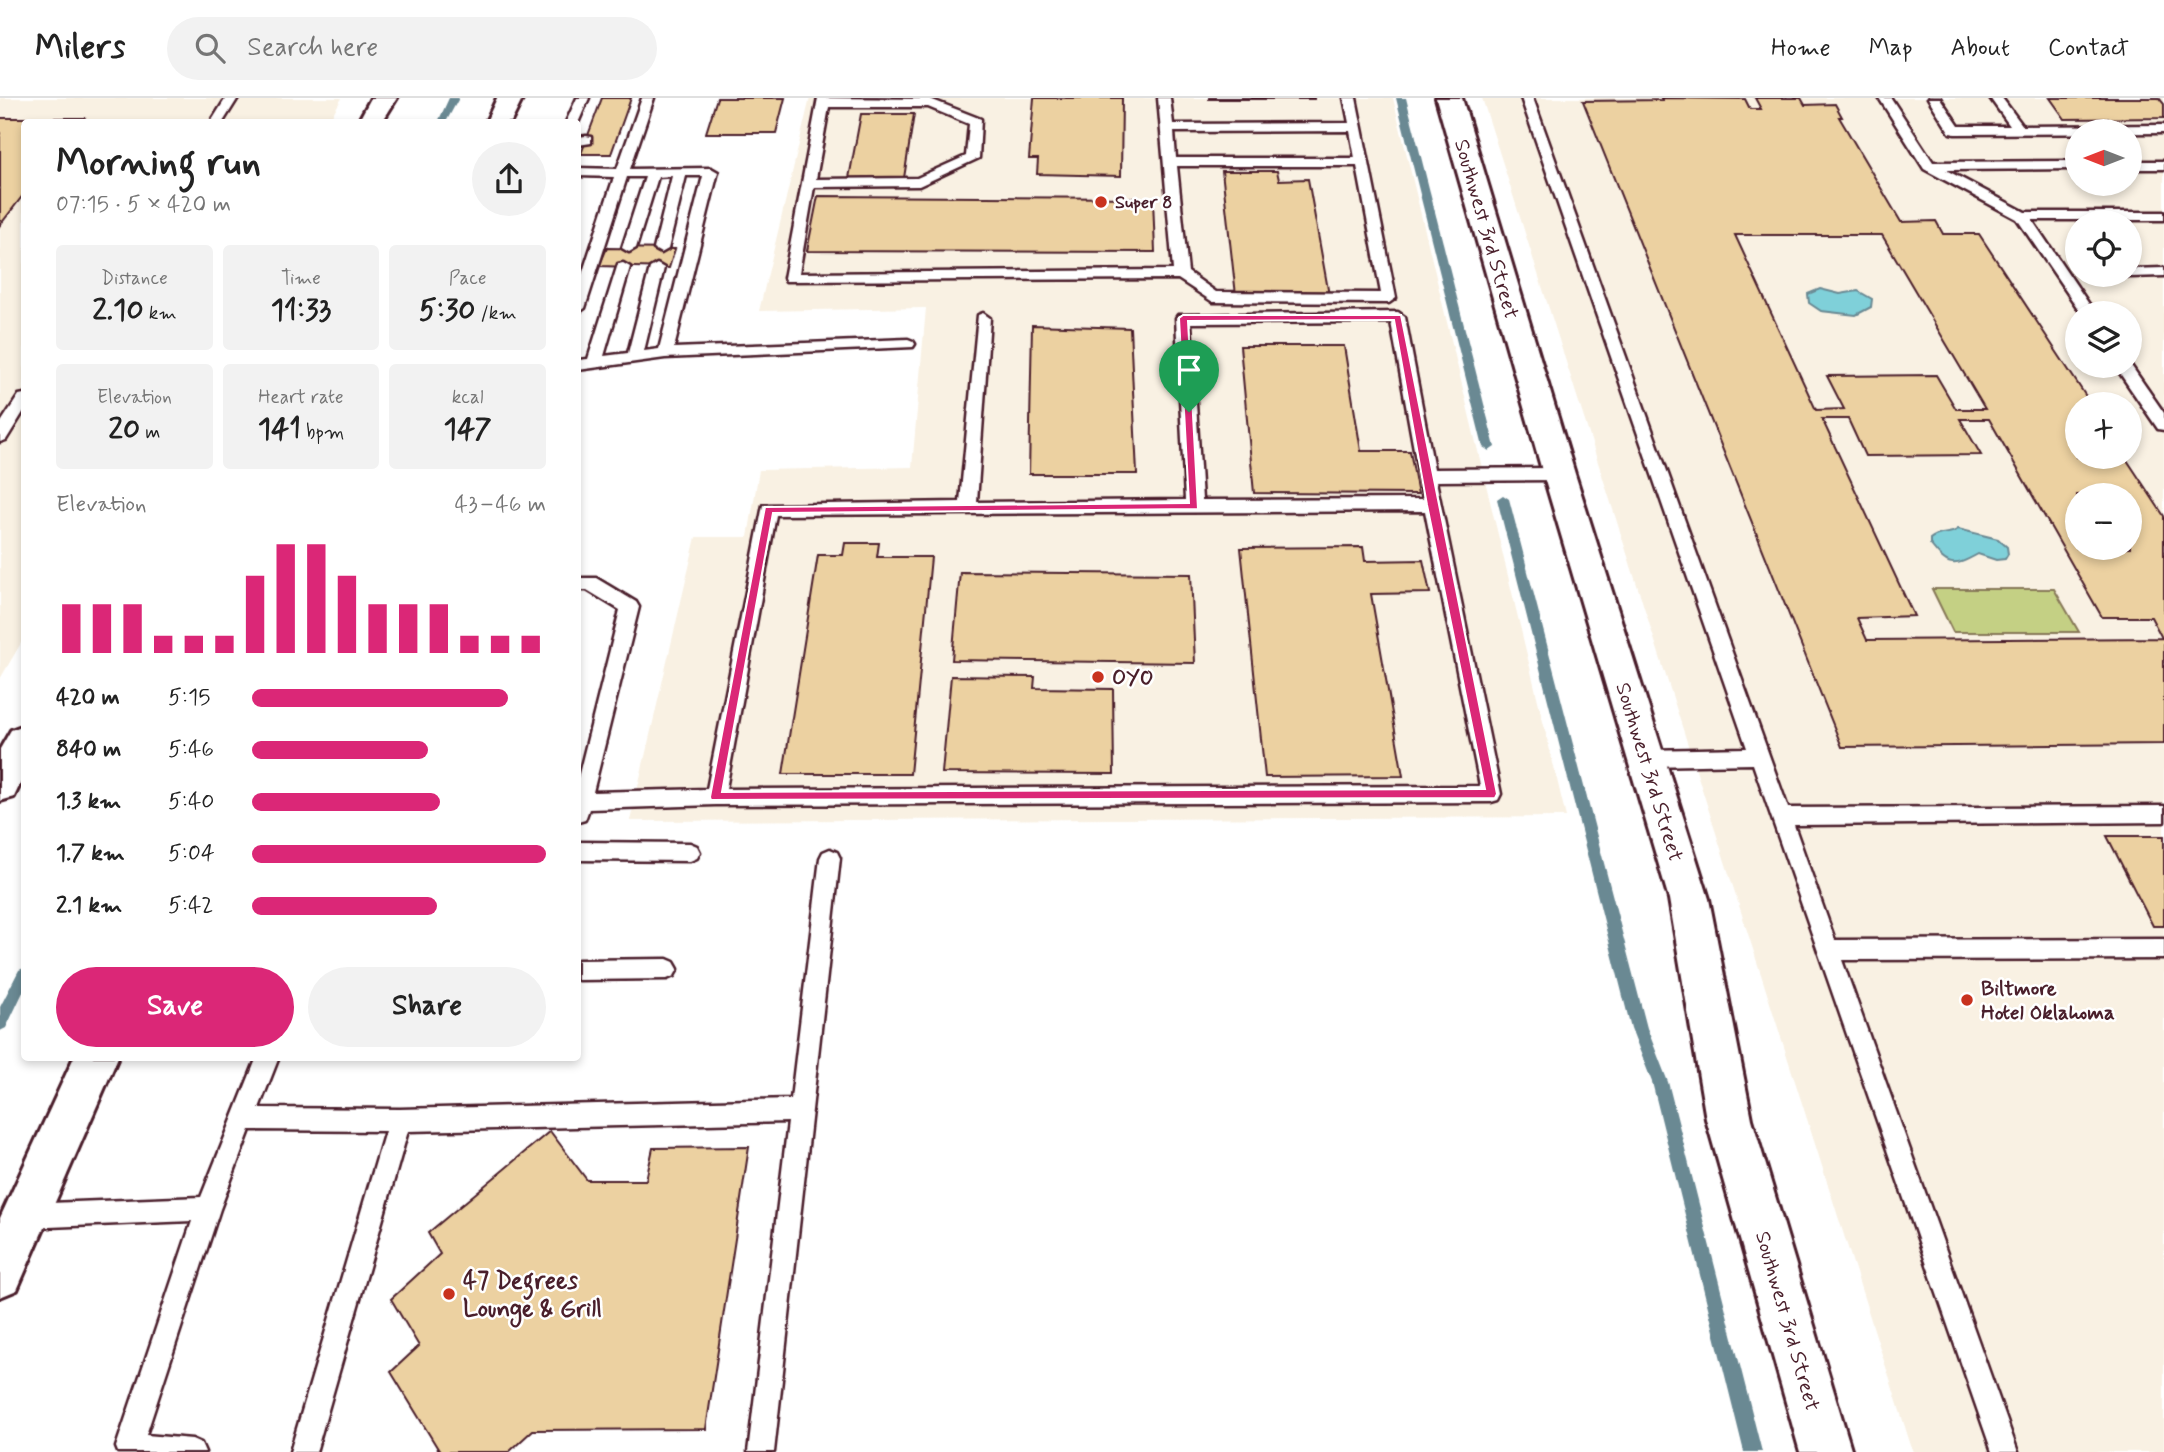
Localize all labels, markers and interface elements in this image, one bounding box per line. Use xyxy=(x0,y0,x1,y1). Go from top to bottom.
search box xyxy=(167,17,657,80)
text: Milers xyxy=(35,26,125,70)
icon: search xyxy=(191,29,229,67)
text: Search here xyxy=(247,31,378,65)
text: Home xyxy=(1771,33,1831,64)
text: Map xyxy=(1869,33,1913,64)
text: About xyxy=(1951,33,2010,64)
text: Contact xyxy=(2048,33,2129,64)
north arrow xyxy=(2065,119,2142,196)
map controls xyxy=(2065,119,2142,560)
street label: Southwest 3rd Street xyxy=(1447,136,1525,323)
text: Morning run xyxy=(56,139,261,188)
button: share xyxy=(472,142,546,216)
text: 07:15 · 5 × 420 m xyxy=(56,190,231,220)
place label: Super 8 xyxy=(1115,191,1173,215)
marker: Super 8 xyxy=(1093,194,1109,210)
button: locate xyxy=(2065,210,2142,287)
text: Distance xyxy=(101,266,168,291)
text: Time xyxy=(281,266,321,291)
text: Pace xyxy=(449,266,487,291)
text: 2.10 xyxy=(92,291,144,330)
text: 11:33 xyxy=(271,291,331,330)
text: 5:30 xyxy=(419,291,475,330)
text: km xyxy=(144,301,177,326)
text: /km xyxy=(475,301,517,326)
button: layers xyxy=(2065,301,2142,378)
pin xyxy=(1159,340,1219,412)
icon: arrive xyxy=(1170,351,1208,389)
text: Elevation xyxy=(97,385,172,410)
text: Heart rate xyxy=(258,385,344,410)
text: kcal xyxy=(452,385,484,410)
button: + xyxy=(2065,392,2142,469)
text: 20 xyxy=(108,410,140,449)
text: 141 xyxy=(258,410,301,449)
text: 147 xyxy=(443,410,492,449)
text: m xyxy=(140,420,160,445)
text: bpm xyxy=(301,420,344,445)
button: − xyxy=(2065,483,2142,560)
text: Elevation xyxy=(56,490,147,520)
text: 43–46 m xyxy=(455,490,546,520)
place label: OYO xyxy=(1112,664,1153,692)
marker: OYO xyxy=(1090,669,1106,685)
street label: Southwest 3rd Street xyxy=(1608,679,1690,865)
text: 420 m xyxy=(56,683,120,713)
text: 5:15 xyxy=(168,683,210,713)
text: 840 m xyxy=(56,735,121,765)
text: 5:46 xyxy=(168,735,214,765)
text: 1.3 km xyxy=(56,787,121,817)
text: 5:40 xyxy=(168,787,214,817)
text: 1.7 km xyxy=(56,839,125,869)
text: 5:04 xyxy=(168,839,215,869)
text: 2.1 km xyxy=(56,891,122,921)
text: 5:42 xyxy=(168,891,213,921)
button: Save xyxy=(56,967,294,1047)
button: Share xyxy=(308,967,546,1047)
place label: Biltmore Hotel Oklahoma xyxy=(1981,975,2115,1027)
marker: Biltmore Hotel Oklahoma xyxy=(1959,992,1975,1008)
street label: Southwest 3rd Street xyxy=(1748,1228,1826,1415)
place label: 47 Degrees Lounge & Grill xyxy=(463,1266,602,1328)
marker: 47 Degrees Lounge & Grill xyxy=(441,1286,457,1302)

